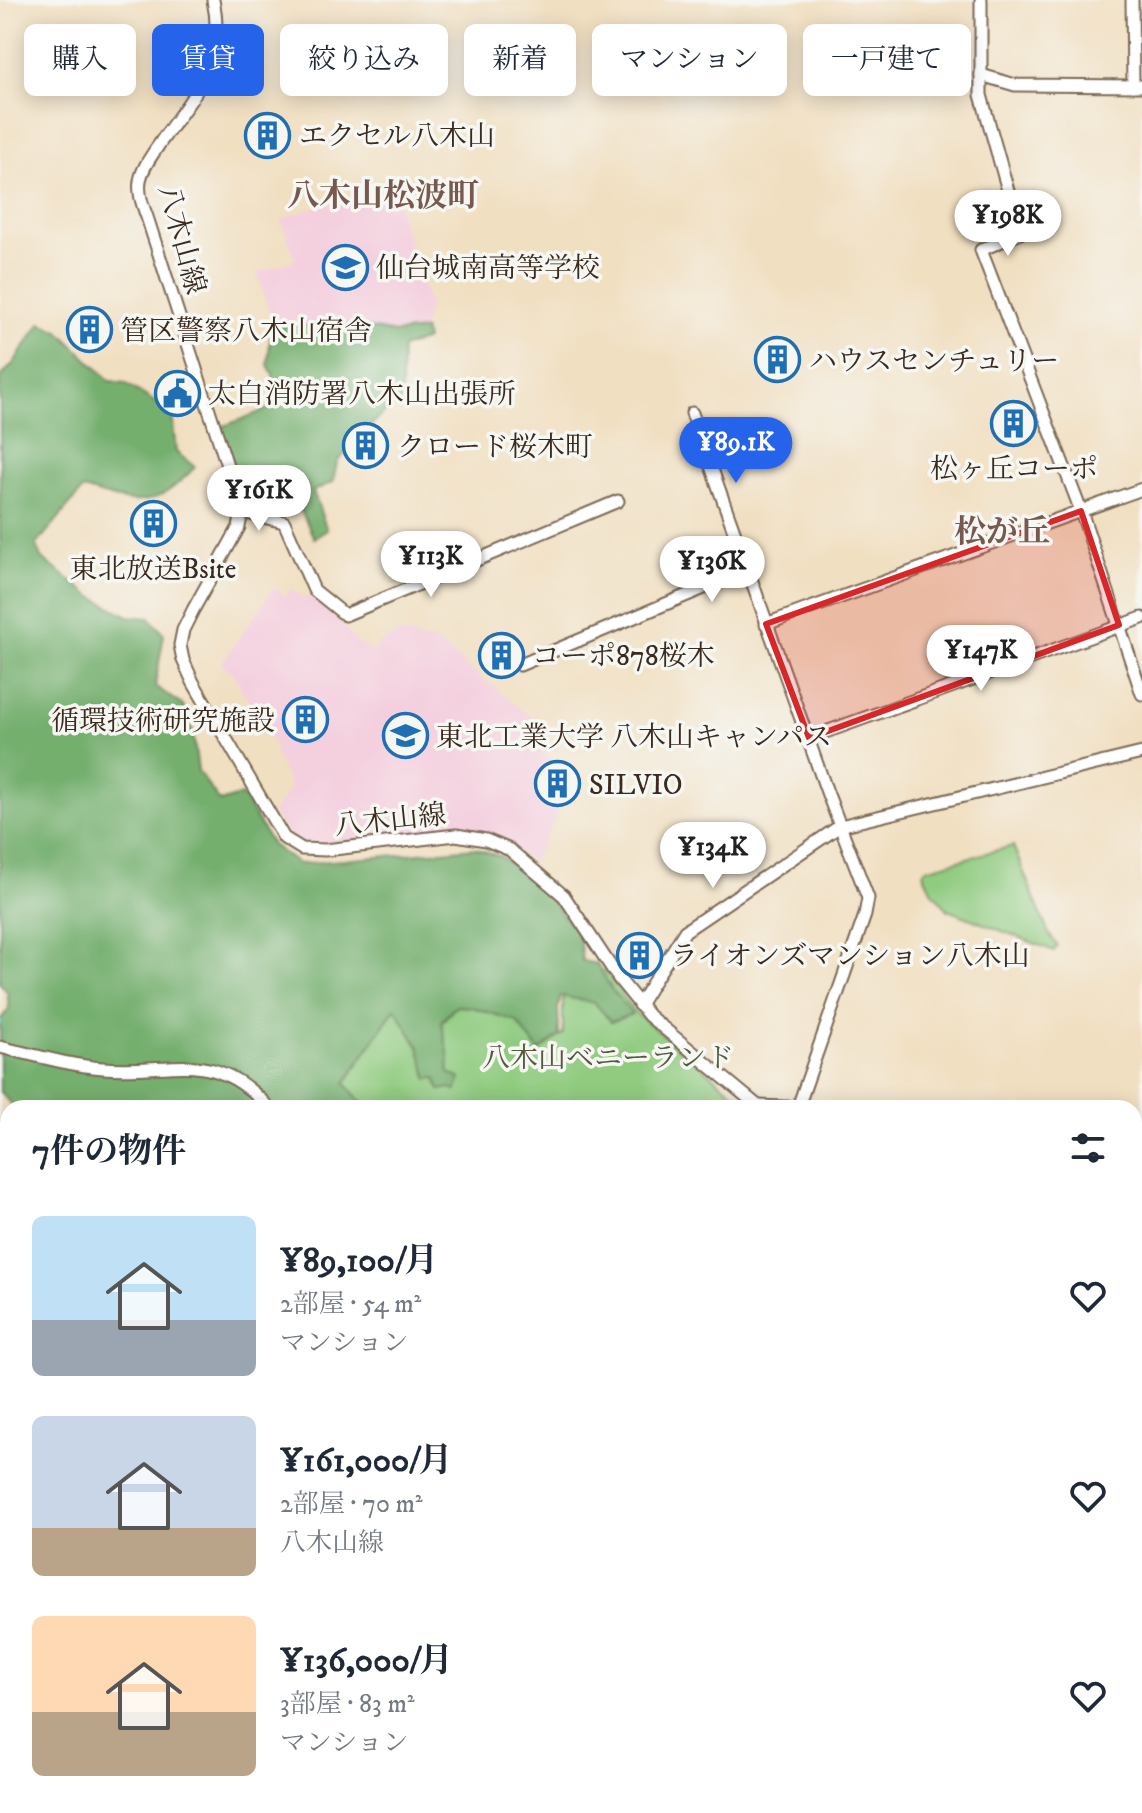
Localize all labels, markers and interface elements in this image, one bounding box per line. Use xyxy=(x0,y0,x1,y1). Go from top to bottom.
chip: 購入 xyxy=(24,24,136,96)
chip: 賃貸 xyxy=(152,24,264,96)
chip: 絞り込み xyxy=(280,24,448,96)
chip: 新着 xyxy=(464,24,576,96)
chip: マンション xyxy=(592,24,787,96)
chip: 一戸建て xyxy=(803,24,971,96)
building icon: エクセル八木山 xyxy=(244,111,292,159)
place label: エクセル八木山 xyxy=(299,119,495,154)
district label: 八木山松波町 xyxy=(287,177,479,217)
street label: 八木山線 xyxy=(150,181,213,298)
pin: ¥198K xyxy=(952,190,1064,258)
text: ¥198K xyxy=(972,199,1044,232)
school or university icon: 仙台城南高等学校 xyxy=(321,243,369,291)
place label: 仙台城南高等学校 xyxy=(376,251,600,286)
building icon: 管区警察八木山宿舎 xyxy=(65,306,113,354)
place label: 管区警察八木山宿舎 xyxy=(120,314,372,349)
building icon: ハウスセンチュリー xyxy=(754,336,802,384)
place label: ハウスセンチュリー xyxy=(809,344,1059,379)
public building icon: 太白消防署八木山出張所 xyxy=(153,369,201,417)
place label: 太白消防署八木山出張所 xyxy=(208,377,516,412)
building icon: 松ヶ丘コーポ xyxy=(990,400,1038,448)
pin: ¥89.1K xyxy=(671,417,801,485)
building icon: クロード桜木町 xyxy=(342,422,390,470)
text: ¥89.1K xyxy=(697,426,775,459)
place label: クロード桜木町 xyxy=(397,430,593,465)
place label: 松ヶ丘コーポ xyxy=(930,452,1098,487)
pin: ¥161K xyxy=(203,465,315,533)
text: ¥161K xyxy=(225,474,293,507)
building icon: 東北放送Bsite xyxy=(129,499,177,547)
district label: 松が丘 xyxy=(954,513,1050,553)
pin: ¥113K xyxy=(375,531,487,599)
pin: ¥136K xyxy=(656,536,768,604)
text: ¥113K xyxy=(399,540,463,573)
text: ¥136K xyxy=(678,545,746,578)
place label: 東北放送Bsite xyxy=(70,552,236,587)
pin: ¥147K xyxy=(925,625,1037,693)
building icon: コーポ878桜木 xyxy=(477,631,525,679)
text: ¥147K xyxy=(944,634,1018,667)
place label: コーポ878桜木 xyxy=(532,639,715,674)
building icon: 循環技術研究施設 xyxy=(282,696,330,744)
place label: 循環技術研究施設 xyxy=(51,704,275,739)
school or university icon: 東北工業大学 八木山キャンパス xyxy=(381,712,429,760)
place label: 東北工業大学 八木山キャンパス xyxy=(436,720,832,755)
building icon: SILVIO xyxy=(534,760,582,808)
place label: SILVIO xyxy=(589,768,683,803)
street label: 八木山線 xyxy=(333,797,448,844)
pin: ¥134K xyxy=(657,822,769,890)
text: ¥134K xyxy=(678,831,748,864)
building icon: ライオンズマンション八木山 xyxy=(615,931,663,979)
place label: ライオンズマンション八木山 xyxy=(670,939,1030,974)
park label: 八木山ベニーランド xyxy=(482,1041,734,1076)
icon: filters xyxy=(1066,1126,1110,1170)
text: 7件の物件 xyxy=(32,1131,186,1173)
text: ¥89,100/月 xyxy=(280,1240,438,1282)
icon: home xyxy=(96,1248,192,1344)
icon: heart xyxy=(1066,1274,1110,1318)
text: 2部屋 · 54 m² xyxy=(280,1288,421,1321)
text: マンション xyxy=(280,1327,409,1360)
text: ¥161,000/月 xyxy=(280,1440,452,1482)
icon: home xyxy=(96,1448,192,1544)
icon: heart xyxy=(1066,1474,1110,1518)
text: 2部屋 · 70 m² xyxy=(280,1488,423,1521)
text: 八木山線 xyxy=(280,1527,384,1560)
text: ¥136,000/月 xyxy=(280,1640,453,1682)
icon: home xyxy=(96,1648,192,1744)
icon: heart xyxy=(1066,1674,1110,1718)
text: 3部屋 · 83 m² xyxy=(280,1688,415,1721)
text: マンション xyxy=(280,1727,409,1760)

